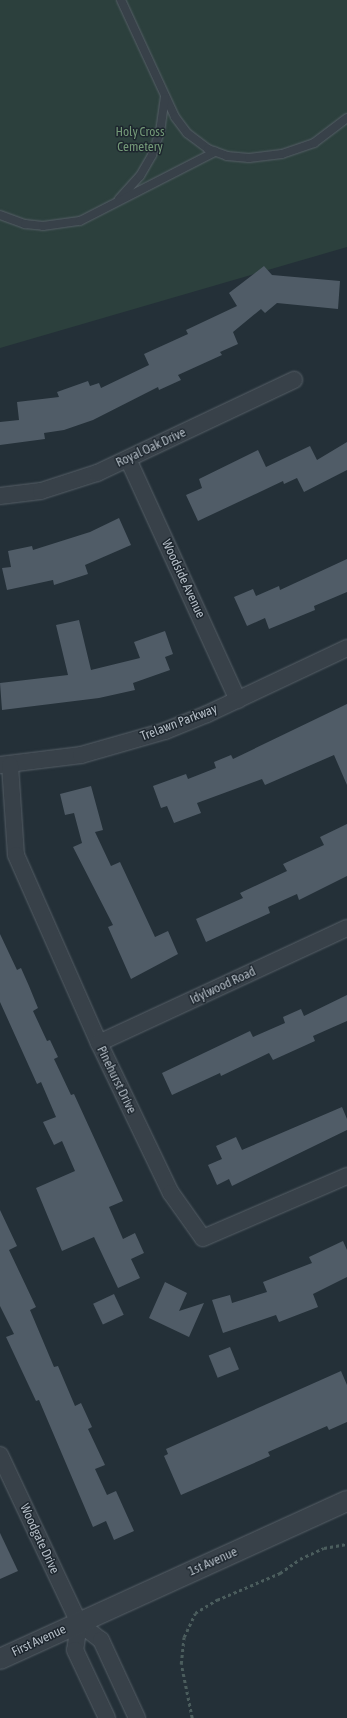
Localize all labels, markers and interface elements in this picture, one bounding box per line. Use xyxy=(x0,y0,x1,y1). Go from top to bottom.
park label: Holy Cross Cemetery xyxy=(115,125,165,156)
street label: Royal Oak Drive xyxy=(114,425,188,471)
street label: Woodside Avenue xyxy=(158,537,208,621)
street label: Trelawn Parkway xyxy=(139,701,219,745)
street label: Idylwood Road xyxy=(188,964,258,1008)
street label: Pinehurst Drive xyxy=(93,1044,139,1116)
street label: Woodgate Drive xyxy=(16,1502,62,1576)
street label: 1st Avenue xyxy=(186,1544,240,1580)
street label: First Avenue xyxy=(9,1622,69,1660)

